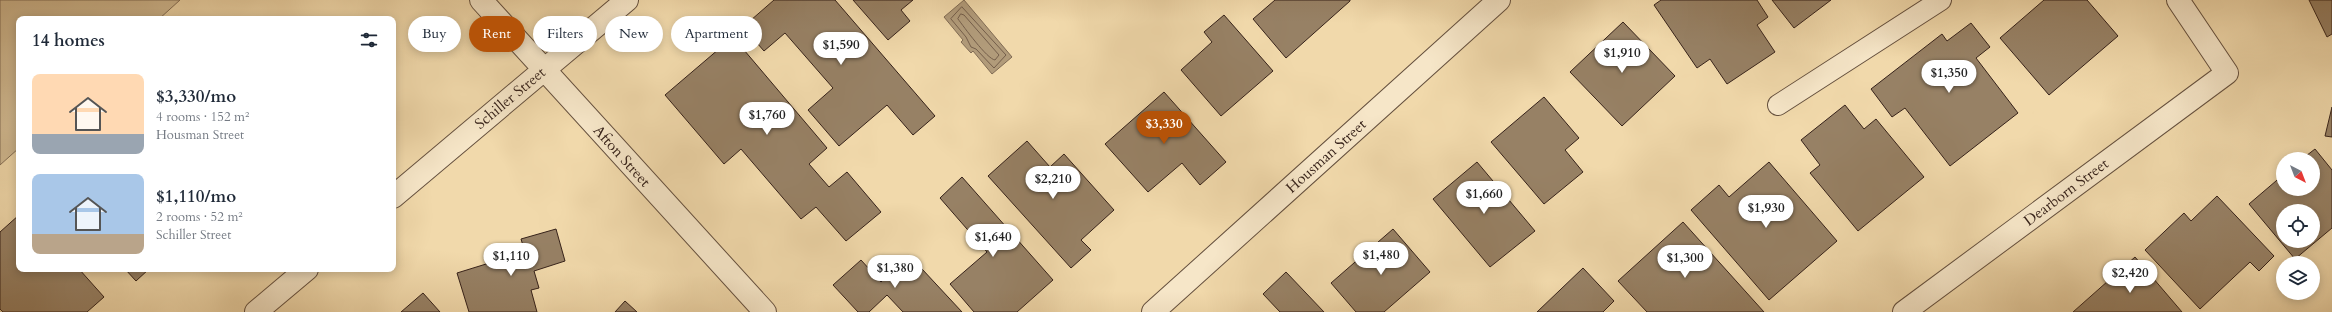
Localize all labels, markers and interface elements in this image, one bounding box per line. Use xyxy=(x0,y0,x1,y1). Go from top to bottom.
chip: Buy xyxy=(408,16,461,52)
chip: Rent xyxy=(469,16,525,52)
chip: Filters xyxy=(533,16,597,52)
chip: New xyxy=(605,16,663,52)
chip: Apartment xyxy=(671,16,762,52)
text: 14 homes xyxy=(32,29,105,52)
icon: filters xyxy=(358,29,380,51)
pin: $1,590 xyxy=(808,32,874,66)
text: $1,590 xyxy=(822,36,860,54)
pin: $1,910 xyxy=(1589,40,1655,74)
text: $1,910 xyxy=(1603,44,1641,62)
pin: $1,350 xyxy=(1916,60,1982,94)
street label: Schiller Street xyxy=(470,62,550,134)
text: $1,350 xyxy=(1930,64,1968,82)
text: $3,330/mo xyxy=(156,85,236,108)
icon: home xyxy=(64,90,112,138)
pin: $1,760 xyxy=(734,102,800,136)
text: $1,760 xyxy=(748,106,786,124)
text: 4 rooms · 152 m² xyxy=(156,108,249,126)
pin: $3,330 xyxy=(1131,111,1197,145)
street label: Housman Street xyxy=(1282,114,1371,197)
text: $3,330 xyxy=(1145,115,1183,133)
street label: Afton Street xyxy=(589,121,655,191)
text: Housman Street xyxy=(156,126,244,144)
north arrow xyxy=(2276,152,2320,196)
map controls xyxy=(2276,152,2320,300)
street label: Dearborn Street xyxy=(2020,153,2113,230)
pin: $2,210 xyxy=(1020,166,1086,200)
text: $2,210 xyxy=(1034,170,1072,188)
pin: $1,660 xyxy=(1451,181,1517,215)
text: $1,110/mo xyxy=(156,185,236,208)
text: $1,660 xyxy=(1465,185,1503,203)
icon: home xyxy=(64,190,112,238)
pin: $1,930 xyxy=(1733,195,1799,229)
text: $1,930 xyxy=(1747,199,1785,217)
button: locate xyxy=(2276,204,2320,248)
text: 2 rooms · 52 m² xyxy=(156,208,243,226)
pin: $1,640 xyxy=(960,224,1026,258)
text: Schiller Street xyxy=(156,226,231,244)
text: $1,640 xyxy=(974,228,1012,246)
pin: $1,480 xyxy=(1348,242,1414,276)
pin: $1,110 xyxy=(478,243,544,277)
pin: $1,300 xyxy=(1652,245,1718,279)
text: $1,480 xyxy=(1362,246,1400,264)
text: $1,110 xyxy=(492,247,530,265)
text: $1,300 xyxy=(1666,249,1704,267)
pin: $1,380 xyxy=(862,255,928,289)
button: layers xyxy=(2276,256,2320,300)
text: $1,380 xyxy=(876,259,914,277)
pin: $2,420 xyxy=(2097,260,2163,294)
text: $2,420 xyxy=(2111,264,2149,282)

